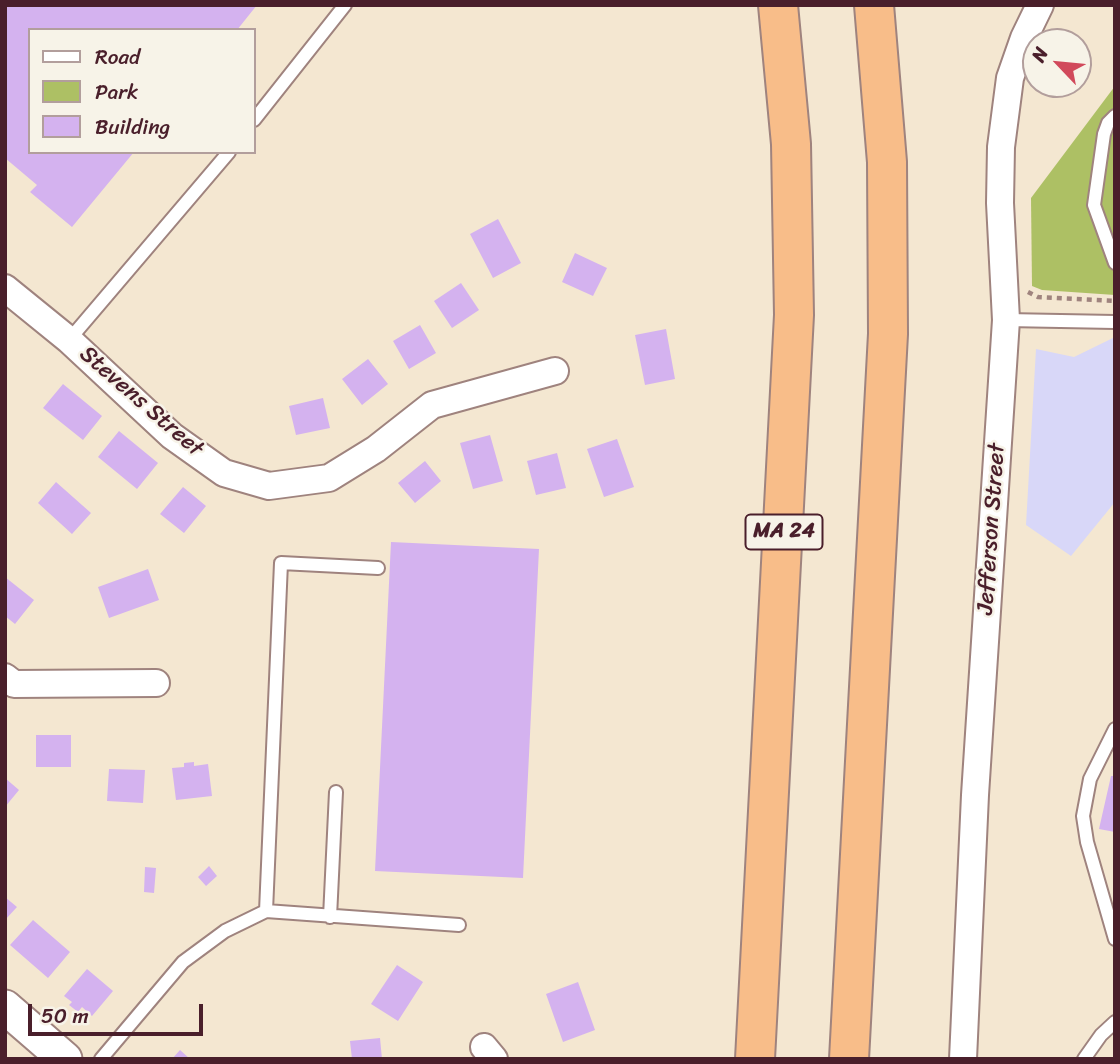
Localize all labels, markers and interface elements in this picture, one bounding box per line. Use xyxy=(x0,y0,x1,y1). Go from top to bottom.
legend xyxy=(28,28,256,154)
north arrow xyxy=(1022,28,1092,98)
text: Road xyxy=(95,38,140,76)
text: N xyxy=(1022,41,1057,68)
text: Park xyxy=(95,73,138,111)
text: Building xyxy=(95,108,170,146)
street label: Stevens Street xyxy=(74,341,208,463)
street label: Jefferson Street xyxy=(972,442,1012,616)
road number: MA 24 xyxy=(746,514,822,550)
scale bar xyxy=(32,990,206,1034)
text: 50 m xyxy=(41,997,89,1035)

